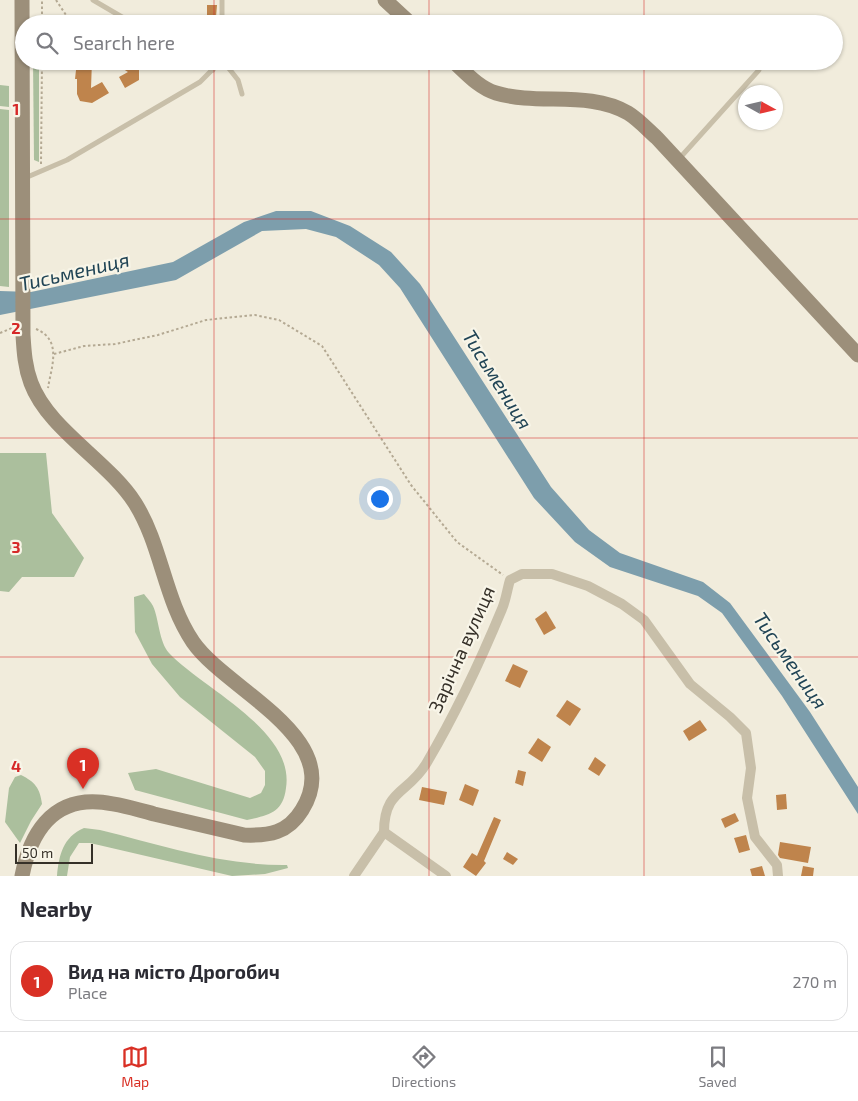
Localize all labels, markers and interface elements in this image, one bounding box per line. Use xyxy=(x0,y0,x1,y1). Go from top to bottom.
search box xyxy=(15,15,843,70)
icon: search xyxy=(33,29,61,57)
text: Search here xyxy=(73,31,175,54)
north arrow xyxy=(738,85,783,130)
text: 1 xyxy=(13,99,19,118)
water label: Тисьмениця xyxy=(16,247,132,295)
text: 2 xyxy=(11,318,21,337)
water label: Тисьмениця xyxy=(458,325,538,433)
your location xyxy=(367,486,393,512)
text: 3 xyxy=(11,537,21,556)
street label: Зарічна вулиця xyxy=(423,582,500,716)
water label: Тисьмениця xyxy=(749,607,833,713)
pin: 1 xyxy=(67,748,99,789)
text: 4 xyxy=(11,756,21,775)
scale bar xyxy=(15,841,92,864)
text: 50 m xyxy=(22,844,53,861)
text: Nearby xyxy=(20,896,92,921)
text: Вид на місто Дрогобич xyxy=(68,960,280,983)
text: 1 xyxy=(34,972,40,991)
text: 270 m xyxy=(793,972,837,991)
text: Place xyxy=(68,983,107,1002)
tab: Map xyxy=(121,1043,149,1090)
tab: Directions xyxy=(392,1043,456,1090)
tab: Saved xyxy=(698,1043,737,1090)

